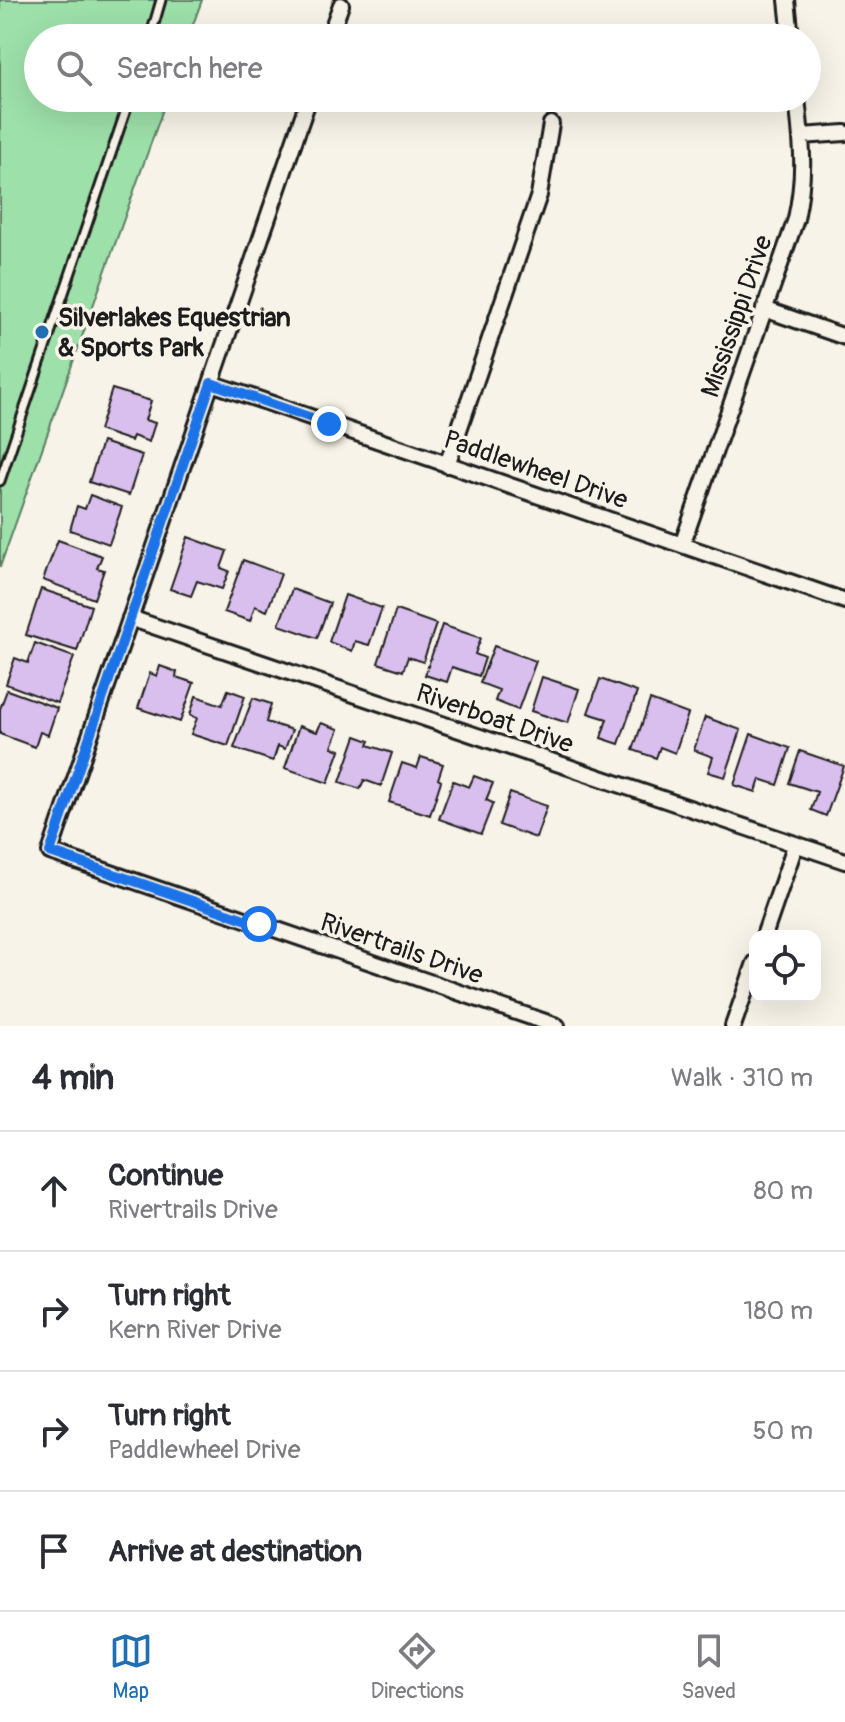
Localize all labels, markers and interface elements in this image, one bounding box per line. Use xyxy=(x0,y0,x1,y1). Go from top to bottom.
search box xyxy=(24,24,821,112)
icon: search xyxy=(52,46,96,90)
text: Search here xyxy=(116,50,263,87)
street label: Mississippi Drive xyxy=(694,231,780,402)
place label: Silverlakes Equestrian & Sports Park xyxy=(58,302,291,364)
marker: Silverlakes Equestrian & Sports Park xyxy=(33,323,51,341)
route end xyxy=(311,406,347,442)
street label: Paddlewheel Drive xyxy=(439,423,632,516)
street label: Riverboat Drive xyxy=(412,677,578,761)
route start xyxy=(241,906,277,942)
street label: Rivertrails Drive xyxy=(316,906,487,992)
map controls xyxy=(749,930,821,1002)
button: locate xyxy=(749,930,821,1002)
text: 4 min xyxy=(32,1057,114,1100)
text: Walk · 310 m xyxy=(671,1062,813,1094)
text: Continue xyxy=(108,1157,223,1194)
icon: ahead xyxy=(32,1169,76,1213)
text: 80 m xyxy=(753,1175,813,1207)
text: Rivertrails Drive xyxy=(108,1194,278,1226)
text: Turn right xyxy=(108,1277,231,1314)
icon: right xyxy=(32,1289,76,1333)
text: 180 m xyxy=(743,1295,813,1327)
text: Kern River Drive xyxy=(108,1314,282,1346)
text: Turn right xyxy=(108,1397,231,1434)
icon: right xyxy=(32,1409,76,1453)
text: 50 m xyxy=(752,1415,813,1447)
text: Paddlewheel Drive xyxy=(108,1434,301,1466)
icon: arrive xyxy=(32,1529,76,1573)
text: Arrive at destination xyxy=(108,1533,362,1570)
tab: Map xyxy=(109,1629,153,1705)
tab: Directions xyxy=(371,1629,464,1705)
tab: Saved xyxy=(682,1629,736,1705)

